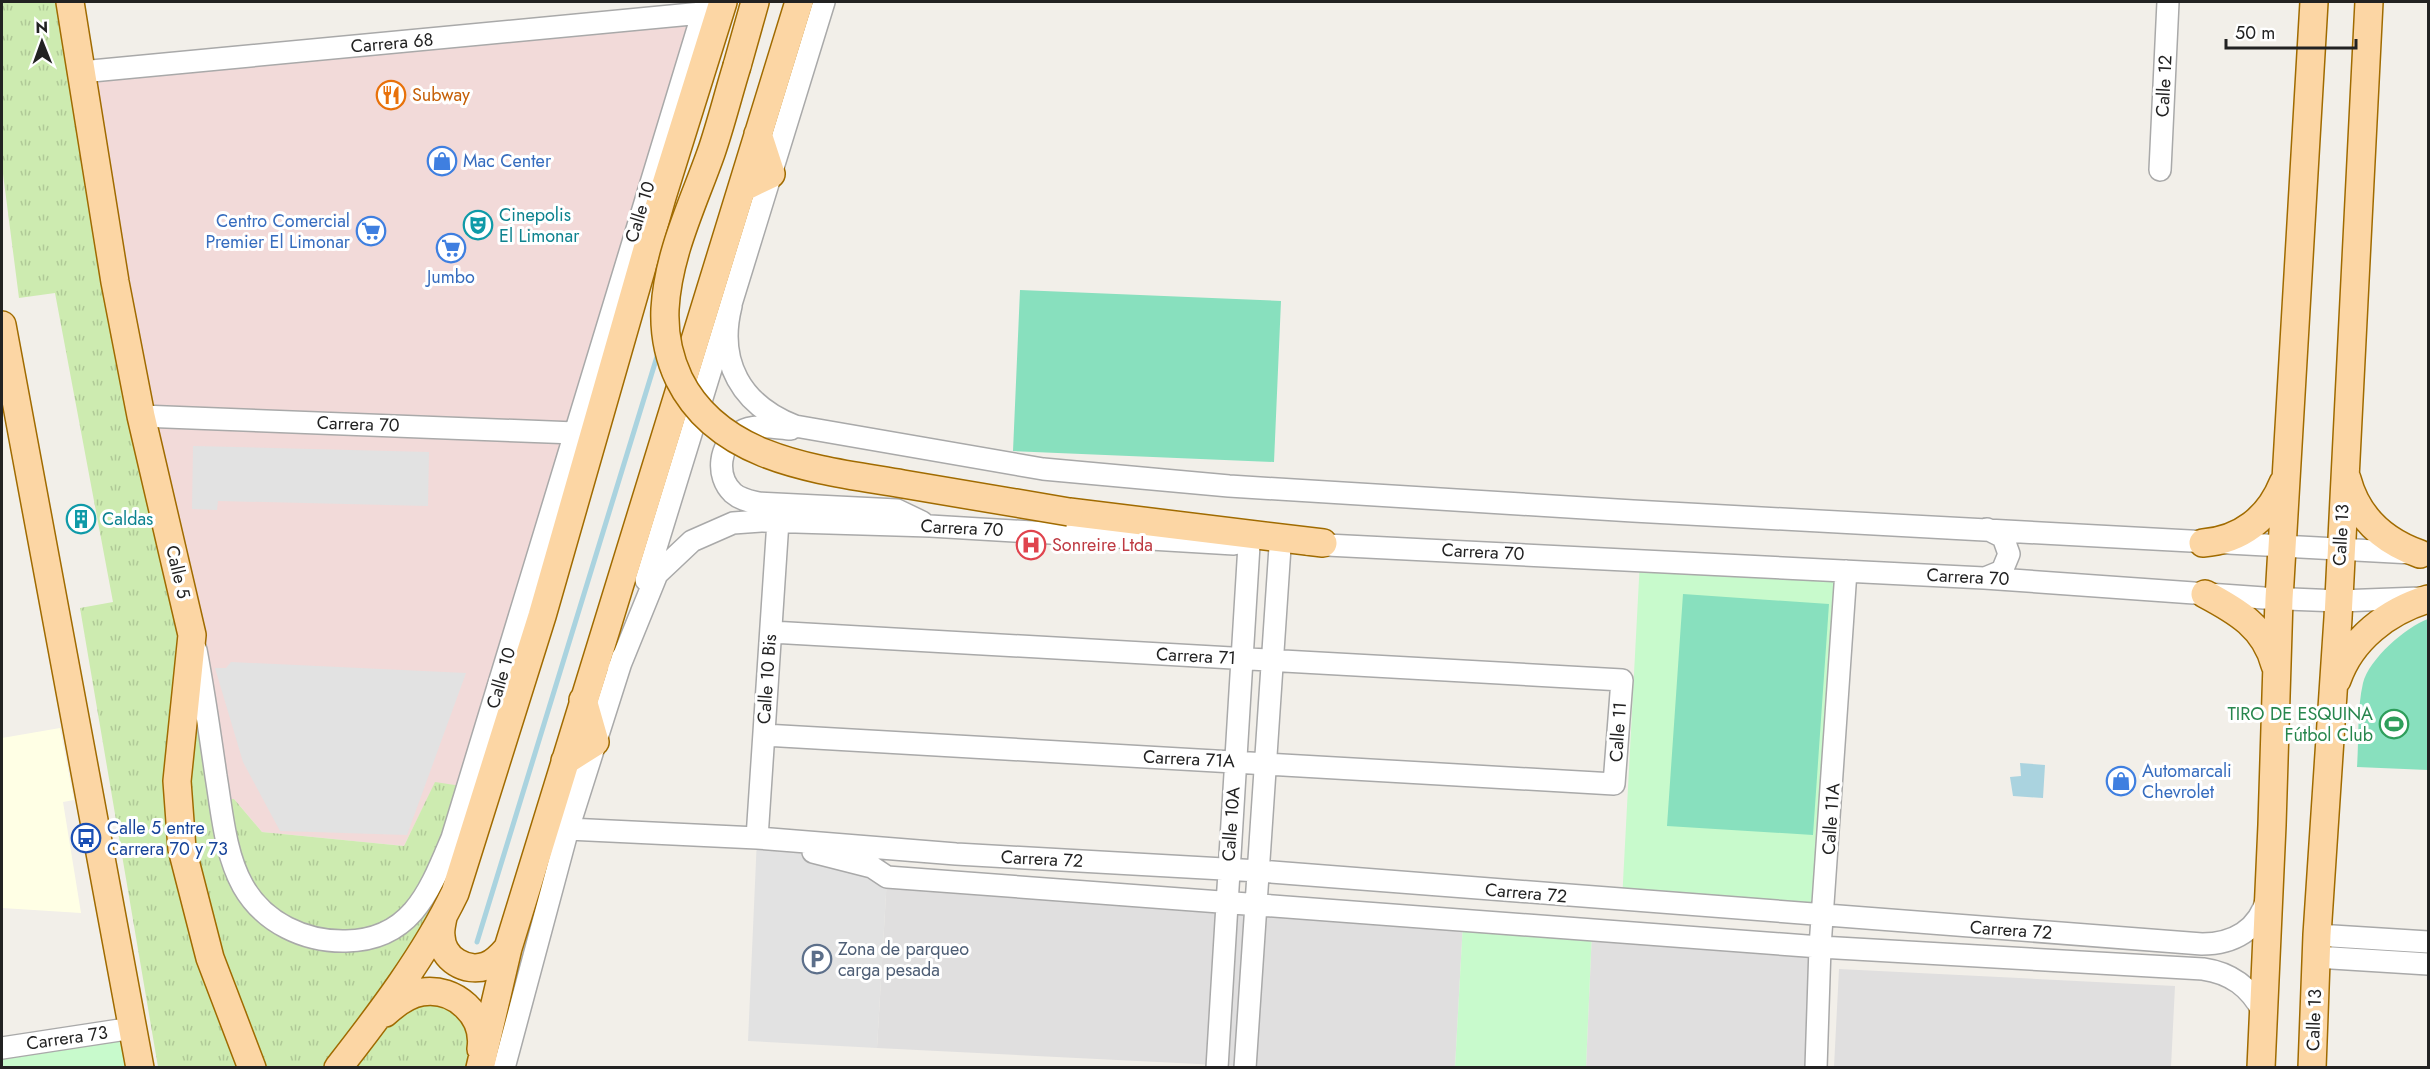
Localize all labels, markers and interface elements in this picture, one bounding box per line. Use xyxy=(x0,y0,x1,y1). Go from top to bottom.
north arrow xyxy=(12,12,72,72)
scale bar xyxy=(2226,12,2356,50)
text: N xyxy=(35,16,48,39)
text: 50 m xyxy=(2235,20,2275,46)
street label: Carrera 68 xyxy=(350,26,434,60)
street label: Calle 12 xyxy=(2149,54,2179,118)
restaurant icon: Subway xyxy=(375,79,407,111)
place label: Subway xyxy=(412,82,470,108)
shop icon: Mac Center xyxy=(426,145,458,177)
place label: Mac Center xyxy=(463,148,552,174)
street label: Calle 10 xyxy=(618,178,662,246)
place label: Cinepolis El Limonar xyxy=(499,202,580,249)
place label: Centro Comercial Premier El Limonar xyxy=(205,208,351,255)
theatre icon: Cinepolis El Limonar xyxy=(462,209,494,241)
supermarket icon: Centro Comercial Premier El Limonar xyxy=(355,215,387,247)
supermarket icon: Jumbo xyxy=(435,232,467,264)
place label: Jumbo xyxy=(425,264,475,290)
street label: Carrera 70 xyxy=(316,410,400,438)
building icon: Caldas xyxy=(65,503,97,535)
street label: Calle 13 xyxy=(2326,503,2356,567)
place label: Caldas xyxy=(102,506,153,532)
street label: Carrera 70 xyxy=(920,513,1004,543)
hospital icon: Sonreire Ltda xyxy=(1015,529,1047,561)
place label: Sonreire Ltda xyxy=(1052,532,1153,558)
street label: Carrera 70 xyxy=(1441,537,1525,567)
street label: Calle 5 xyxy=(159,543,197,601)
street label: Carrera 70 xyxy=(1926,562,2010,592)
street label: Calle 10 Bis xyxy=(751,633,783,725)
street label: Carrera 71 xyxy=(1155,641,1237,671)
street label: Calle 10 xyxy=(480,644,522,712)
street label: Calle 11 xyxy=(1603,701,1633,763)
place label: TIRO DE ESQUINA Fútbol Club xyxy=(2227,701,2373,748)
sports icon: TIRO DE ESQUINA Fútbol Club xyxy=(2378,708,2410,740)
street label: Carrera 71A xyxy=(1142,744,1236,774)
place label: Automarcali Chevrolet xyxy=(2142,758,2232,805)
shop icon: Automarcali Chevrolet xyxy=(2105,765,2137,797)
street label: Calle 11A xyxy=(1816,782,1846,856)
street label: Calle 10A xyxy=(1215,786,1247,862)
place label: Calle 5 entre Carrera 70 y 73 xyxy=(107,815,228,862)
bus stop icon: Calle 5 entre Carrera 70 y 73 xyxy=(70,822,102,854)
street label: Carrera 72 xyxy=(1000,844,1084,874)
street label: Carrera 72 xyxy=(1484,876,1568,910)
street label: Carrera 72 xyxy=(1969,914,2053,946)
place label: Zona de parqueo carga pesada xyxy=(838,936,969,983)
parking icon: Zona de parqueo carga pesada xyxy=(801,943,833,975)
street label: Calle 13 xyxy=(2300,988,2328,1051)
street label: Carrera 73 xyxy=(25,1019,109,1057)

